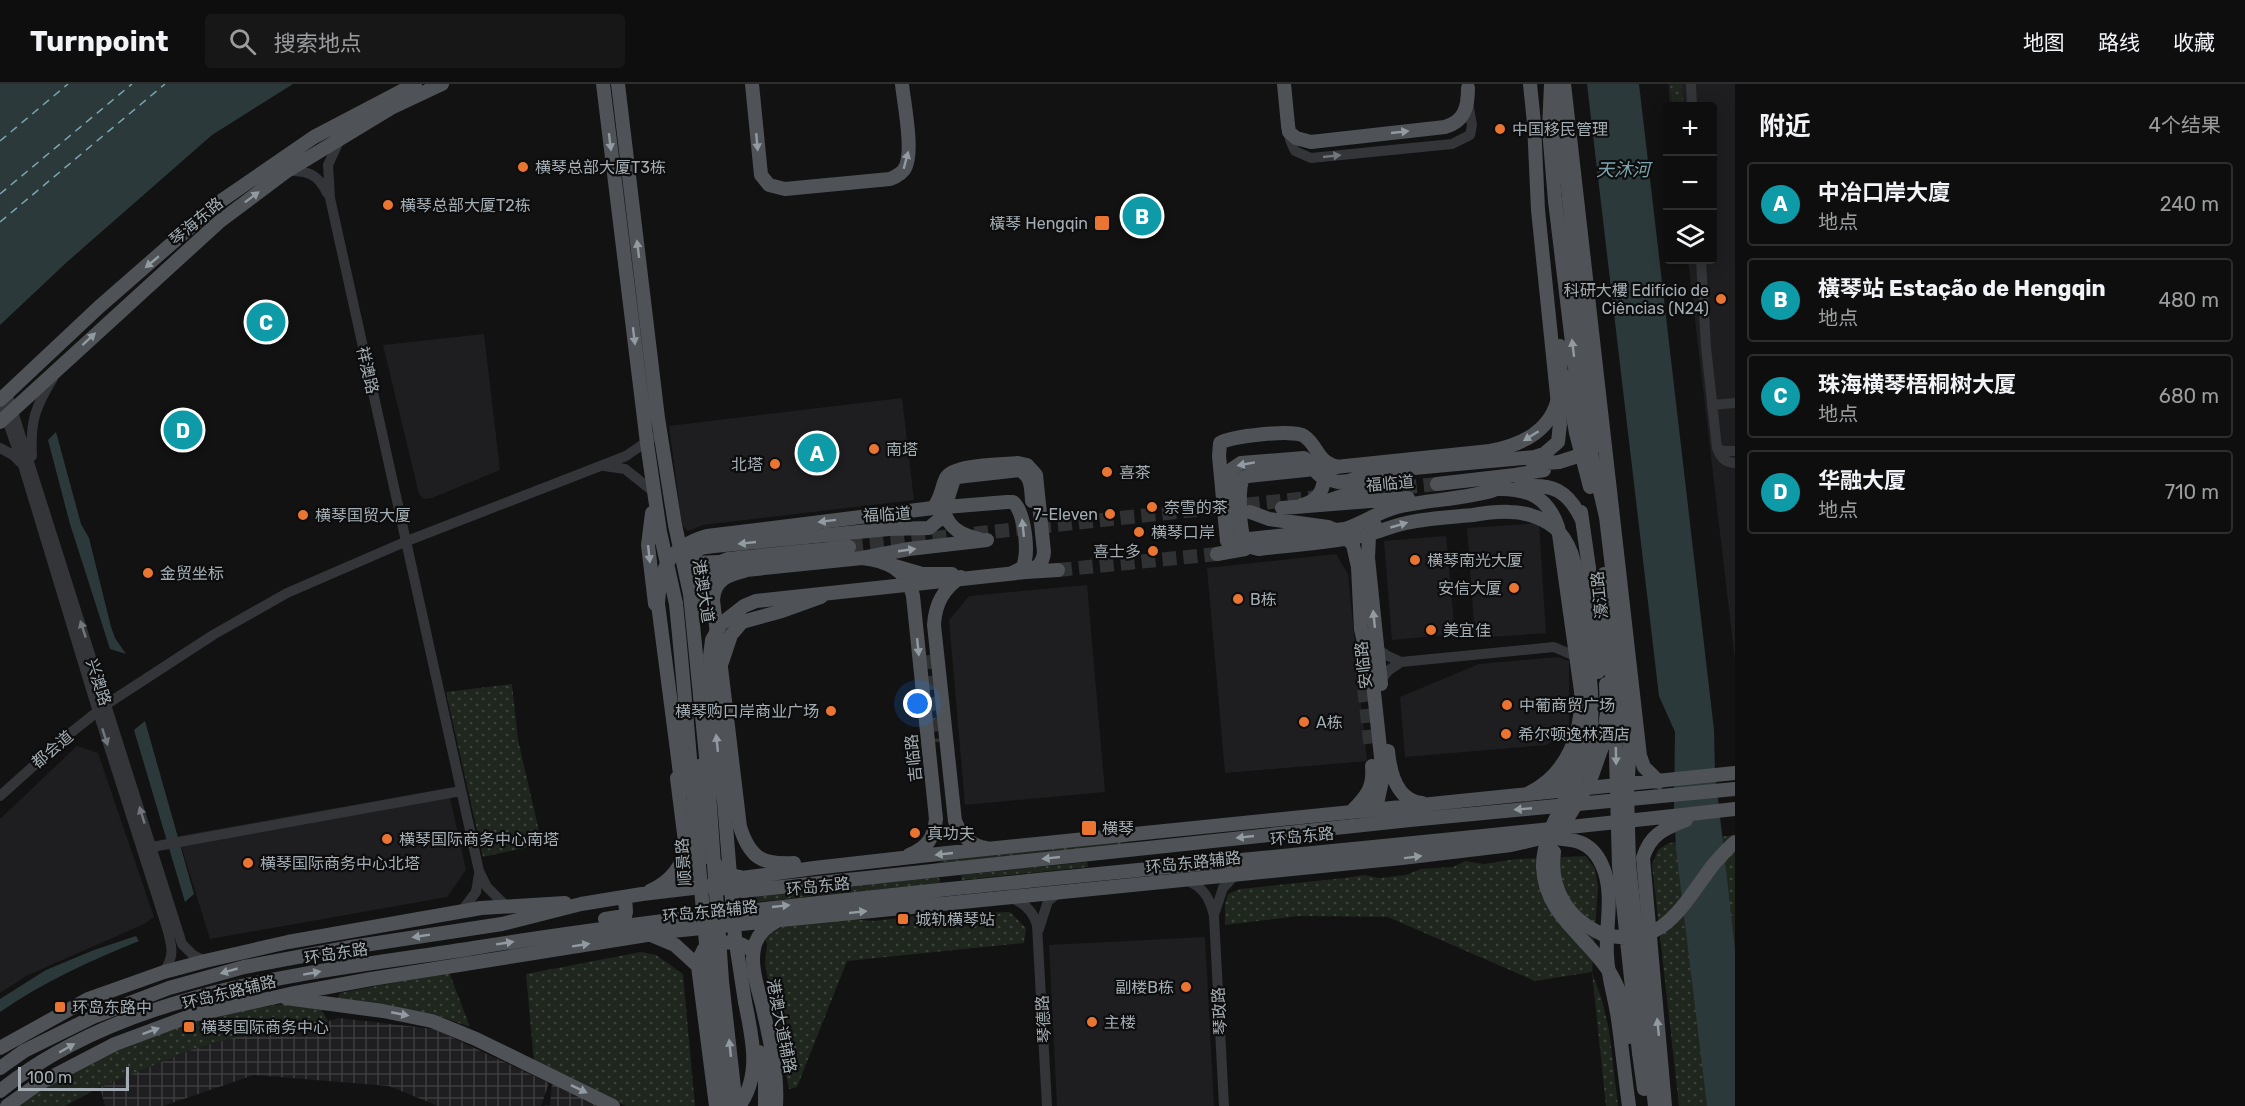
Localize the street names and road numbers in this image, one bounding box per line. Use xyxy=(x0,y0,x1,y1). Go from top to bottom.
street label: 琴海东路 xyxy=(166,194,227,249)
street label: 祥澳路 xyxy=(353,345,382,396)
street label: 福临道 xyxy=(1365,472,1415,495)
street label: 福临道 xyxy=(863,504,911,525)
street label: 港澳大道 xyxy=(689,558,718,624)
street label: 濠江路 xyxy=(1588,570,1611,620)
street label: 安临路 xyxy=(1352,640,1375,690)
street label: 兴澳路 xyxy=(82,656,115,708)
street label: 都会道 xyxy=(28,727,77,772)
street label: 吉临路 xyxy=(902,733,925,783)
street label: 环岛东路 xyxy=(1269,824,1335,849)
street label: 顺景路 xyxy=(672,837,695,887)
street label: 环岛东路辅路 xyxy=(1144,848,1242,877)
street label: 环岛东路 xyxy=(785,874,851,899)
street label: 环岛东路辅路 xyxy=(661,897,759,926)
street label: 环岛东路 xyxy=(303,939,369,968)
street label: 环岛东路辅路 xyxy=(180,972,278,1013)
street label: 港澳大道辅路 xyxy=(763,977,800,1075)
street label: 琴政路 xyxy=(1209,987,1230,1035)
street label: 琴德路 xyxy=(1033,995,1054,1043)

